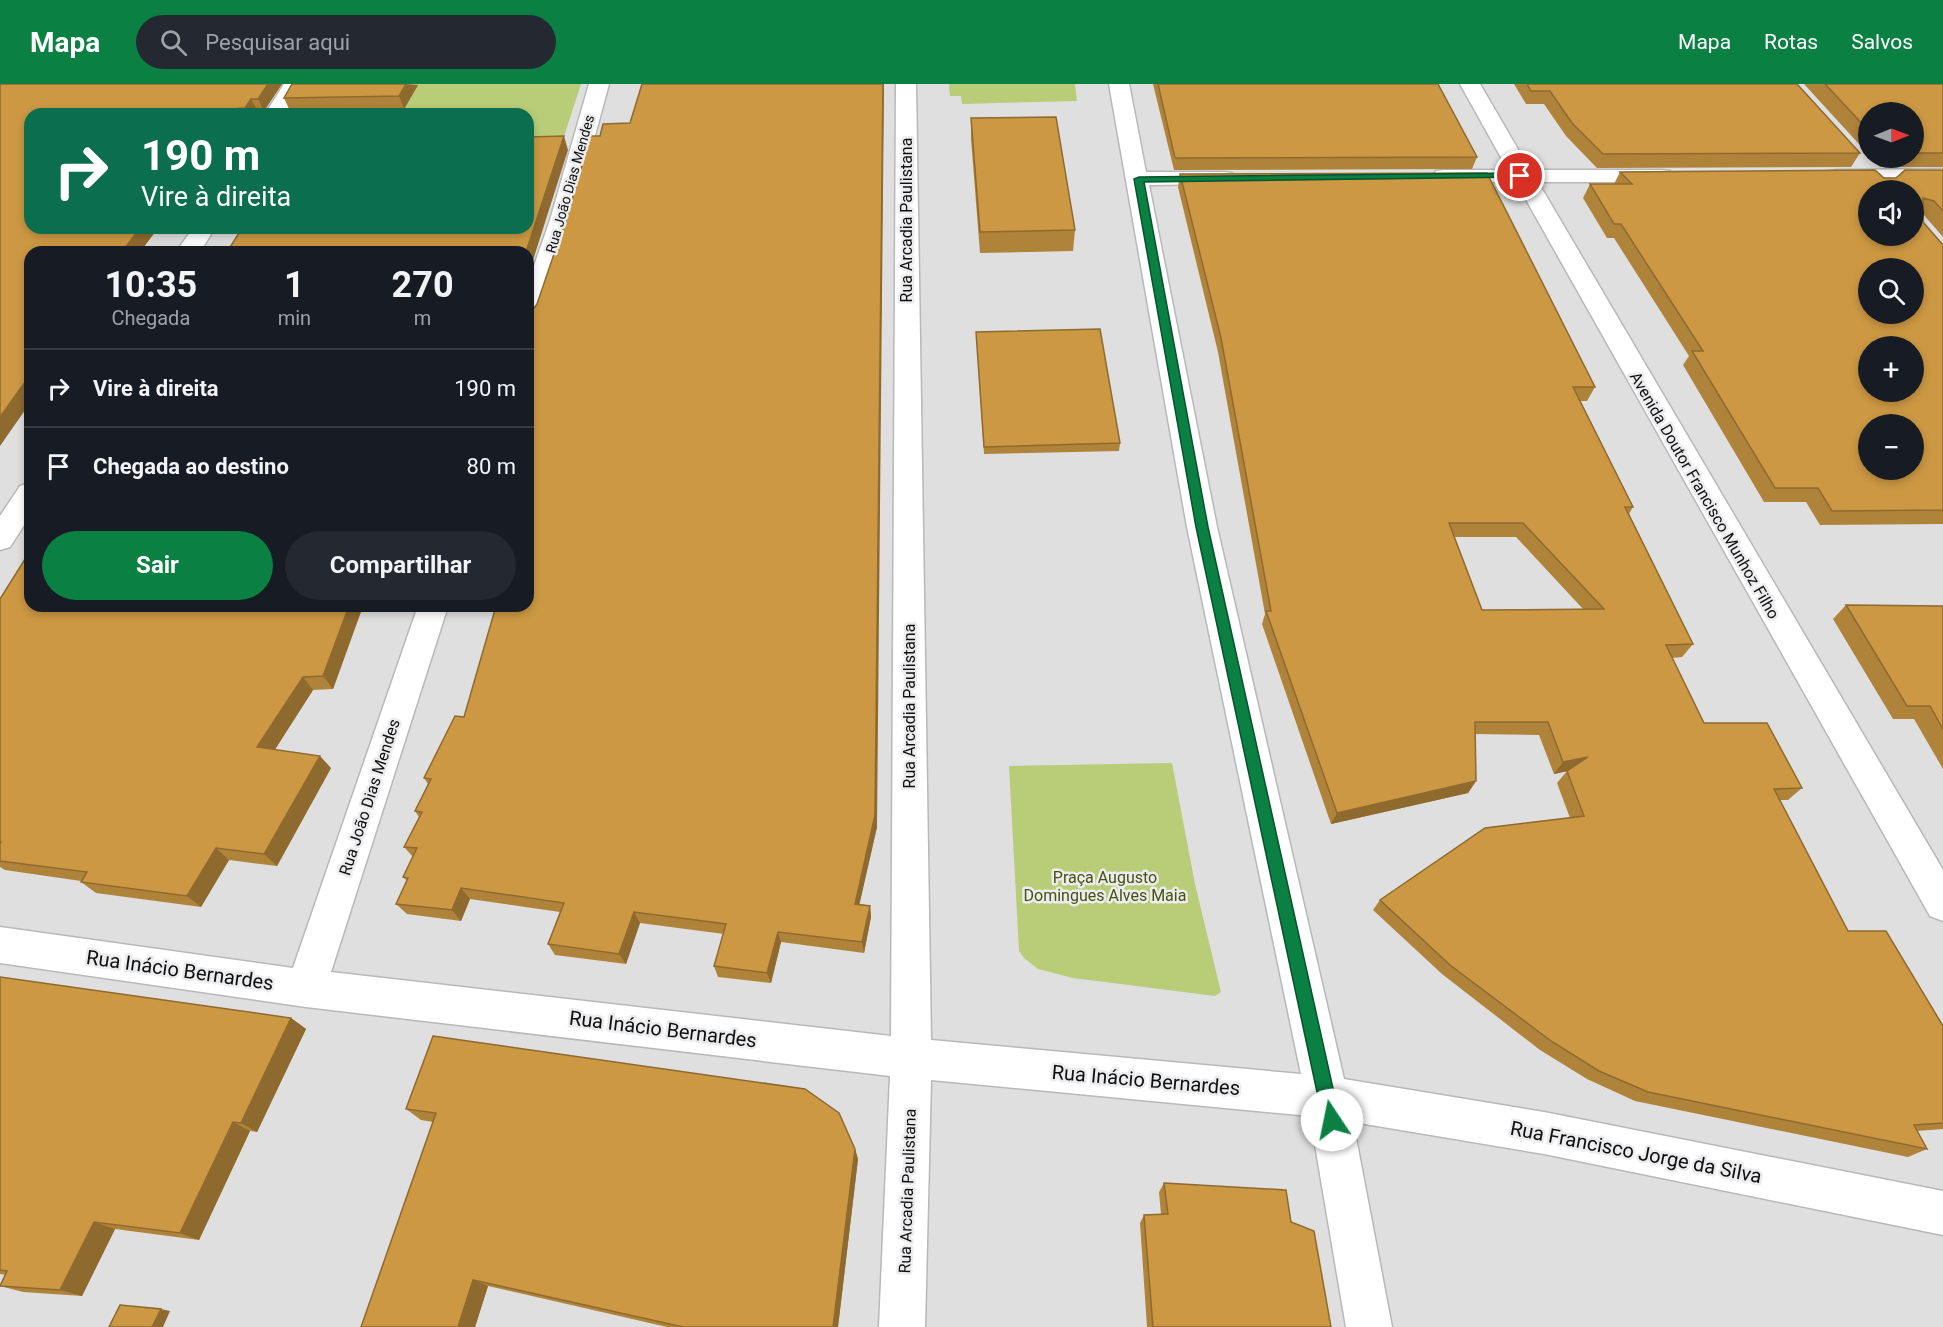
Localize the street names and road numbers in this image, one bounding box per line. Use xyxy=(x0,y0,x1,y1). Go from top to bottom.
street label: Rua João Dias Mendes xyxy=(543,113,597,255)
street label: Rua Arcadia Paulistana xyxy=(897,138,916,302)
street label: Avenida Doutor Francisco Munhoz Filho xyxy=(1626,368,1783,622)
street label: Rua Arcadia Paulistana xyxy=(900,624,919,788)
street label: Rua João Dias Mendes xyxy=(335,716,404,878)
street label: Rua Inácio Bernardes xyxy=(85,945,275,995)
street label: Rua Inácio Bernardes xyxy=(568,1006,758,1052)
street label: Rua Inácio Bernardes xyxy=(1051,1060,1241,1100)
street label: Rua Arcadia Paulistana xyxy=(895,1108,920,1274)
street label: Rua Francisco Jorge da Silva xyxy=(1508,1116,1764,1188)

